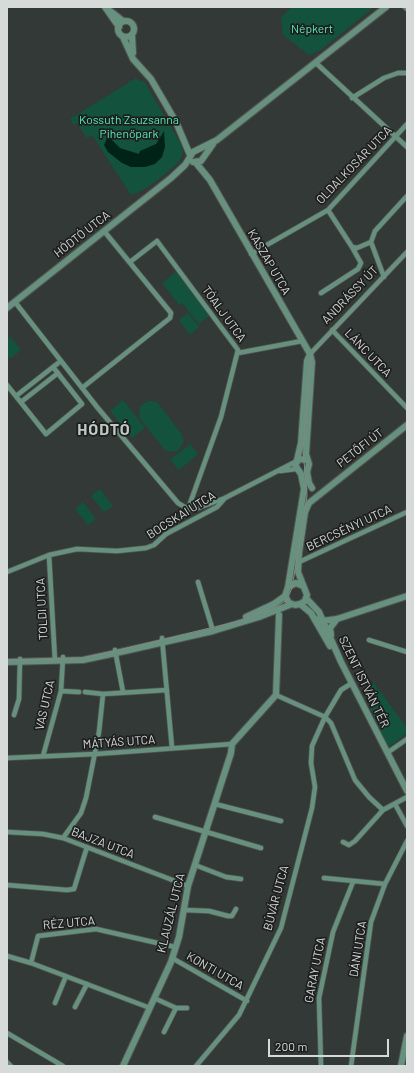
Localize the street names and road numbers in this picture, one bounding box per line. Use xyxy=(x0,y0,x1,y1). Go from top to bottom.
street label: OLDALKOSÁR UTCA xyxy=(313,123,395,207)
street label: HÓDTÓ UTCA xyxy=(51,208,113,260)
street label: KASZAP UTCA xyxy=(244,227,294,297)
street label: ANDRÁSSY ÚT xyxy=(319,263,381,327)
street label: TÓALJ UTCA xyxy=(199,283,249,345)
street label: LÁNC UTCA xyxy=(342,326,394,380)
street label: PETŐFI ÚT xyxy=(334,425,386,471)
street label: BOCSKAI UTCA xyxy=(144,488,218,542)
street label: BERCSÉNYI UTCA xyxy=(304,502,394,554)
street label: TOLDI UTCA xyxy=(33,578,51,640)
street label: SZENT ISTVÁN TÉR xyxy=(336,634,392,730)
street label: VAS UTCA xyxy=(32,679,58,731)
street label: MÁTYÁS UTCA xyxy=(82,732,156,752)
street label: BAJZA UTCA xyxy=(69,824,137,862)
street label: BÚVÁR UTCA xyxy=(260,864,292,932)
street label: KLAUZÁL UTCA xyxy=(154,872,188,954)
street label: RÉZ UTCA xyxy=(42,914,96,932)
street label: DÁNI UTCA xyxy=(346,920,370,978)
street label: GARAY UTCA xyxy=(302,936,328,1004)
street label: KONTI UTCA xyxy=(184,949,246,993)

